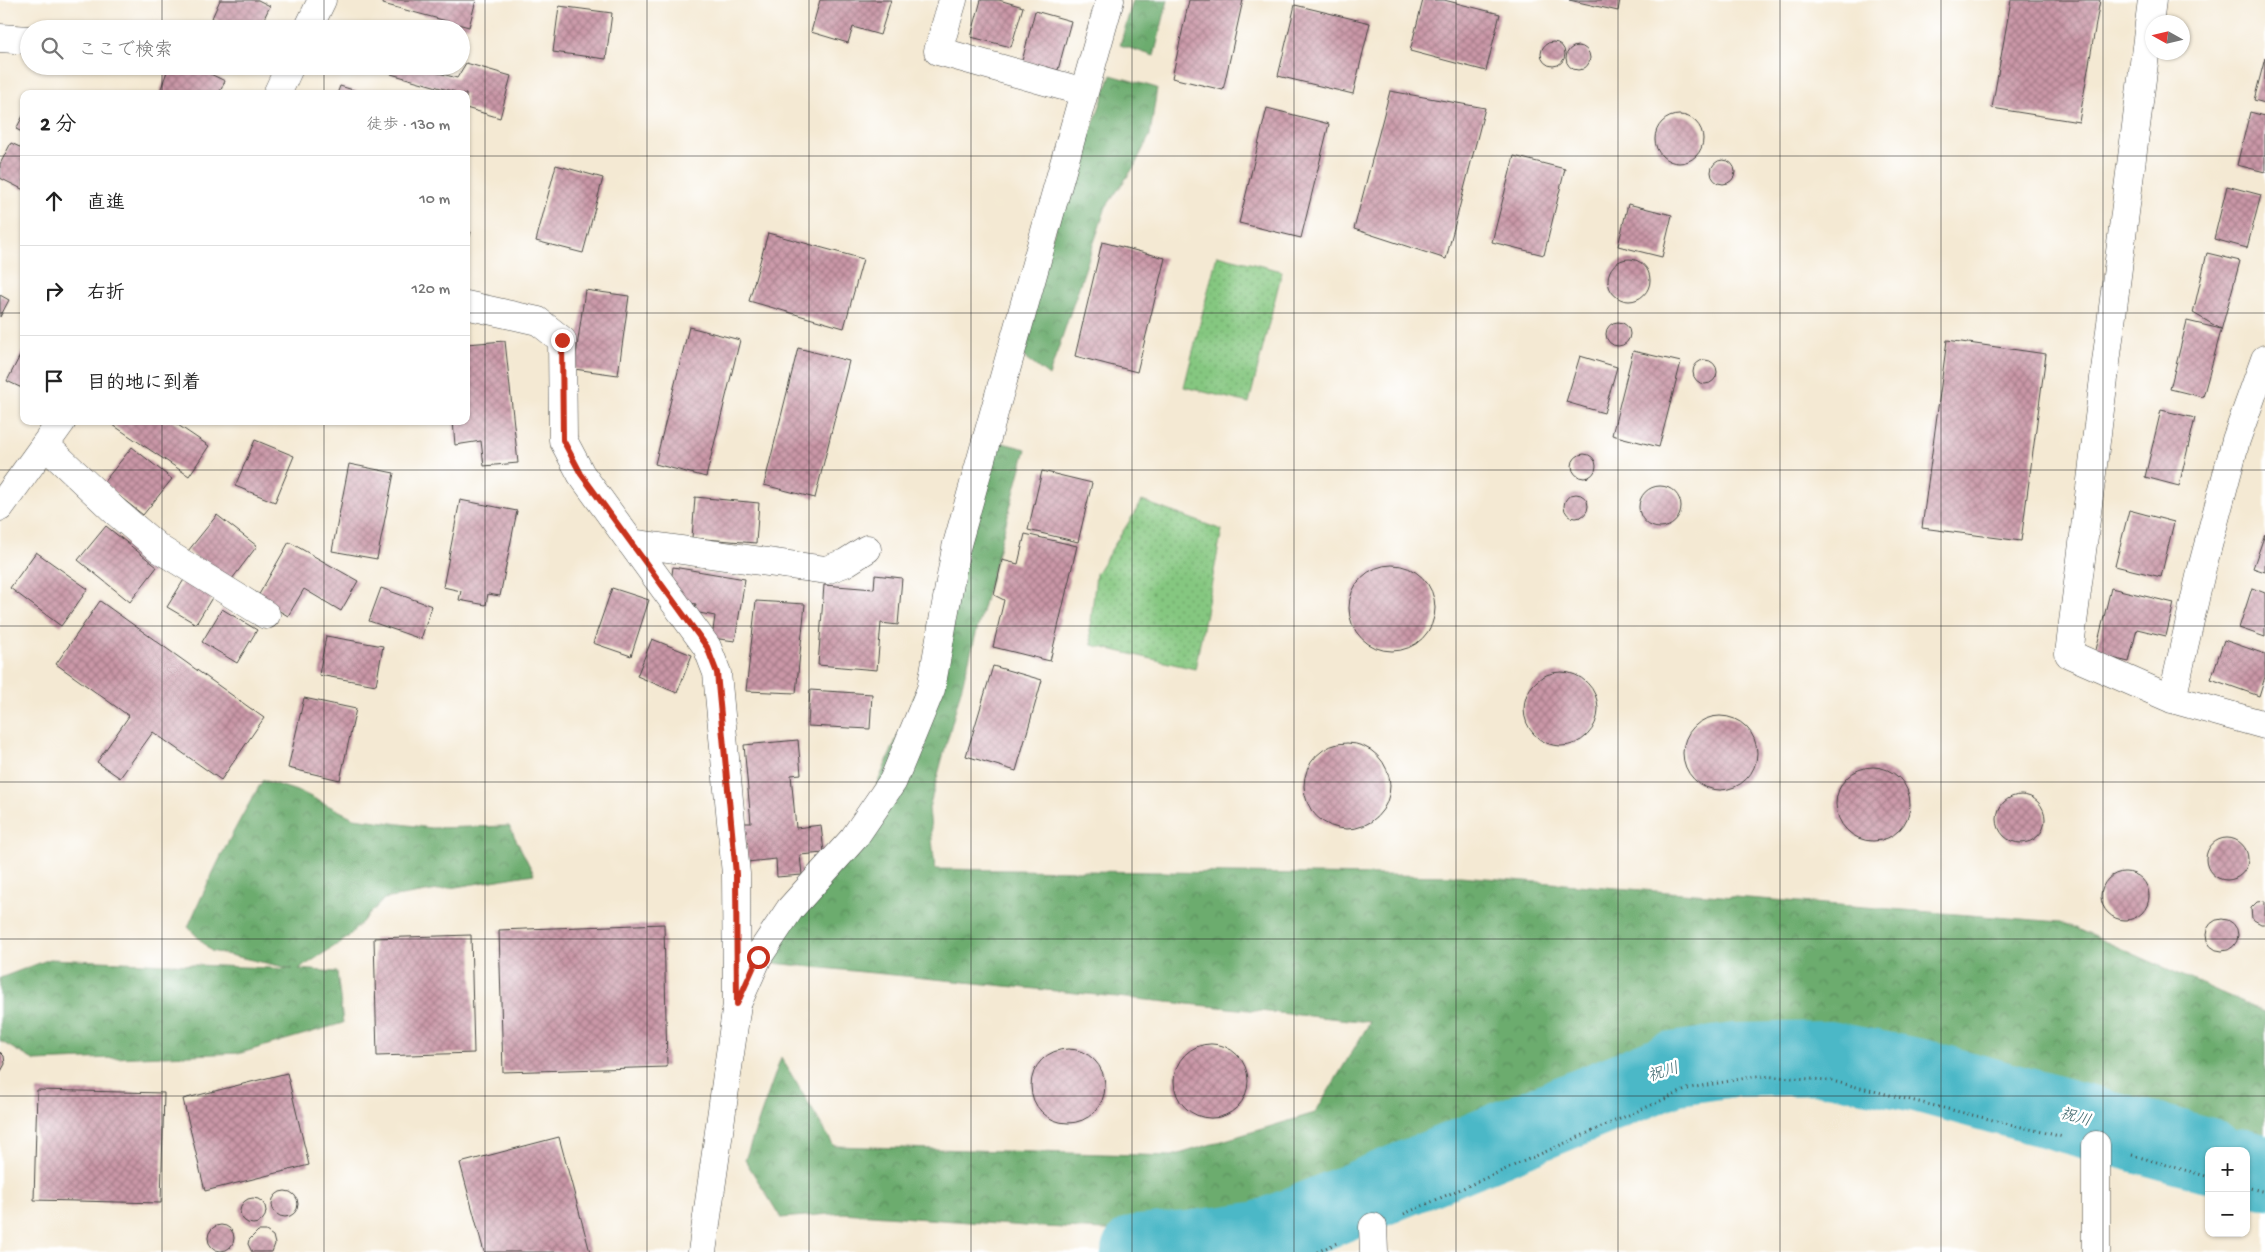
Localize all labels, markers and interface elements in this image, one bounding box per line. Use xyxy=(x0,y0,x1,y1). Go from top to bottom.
north arrow xyxy=(2145,15,2190,60)
search box xyxy=(20,20,470,75)
icon: search xyxy=(38,34,66,62)
text: ここで検索 xyxy=(78,40,173,63)
text: 2 分 xyxy=(40,114,76,139)
text: 徒歩 · 130 m xyxy=(366,117,450,136)
icon: ahead xyxy=(40,187,68,215)
text: 10 m xyxy=(419,191,450,210)
text: 直進 xyxy=(87,193,125,216)
icon: right xyxy=(40,277,68,305)
text: 120 m xyxy=(411,281,450,300)
text: 右折 xyxy=(87,283,125,306)
route end xyxy=(551,329,574,352)
icon: arrive xyxy=(40,367,68,395)
text: 目的地に到着 xyxy=(87,373,201,396)
route start xyxy=(747,946,770,969)
water label: 祝川 xyxy=(1646,1059,1682,1088)
water label: 祝川 xyxy=(2057,1105,2093,1132)
map controls xyxy=(2205,1147,2250,1237)
button: + xyxy=(2205,1147,2250,1192)
button: − xyxy=(2205,1192,2250,1237)

